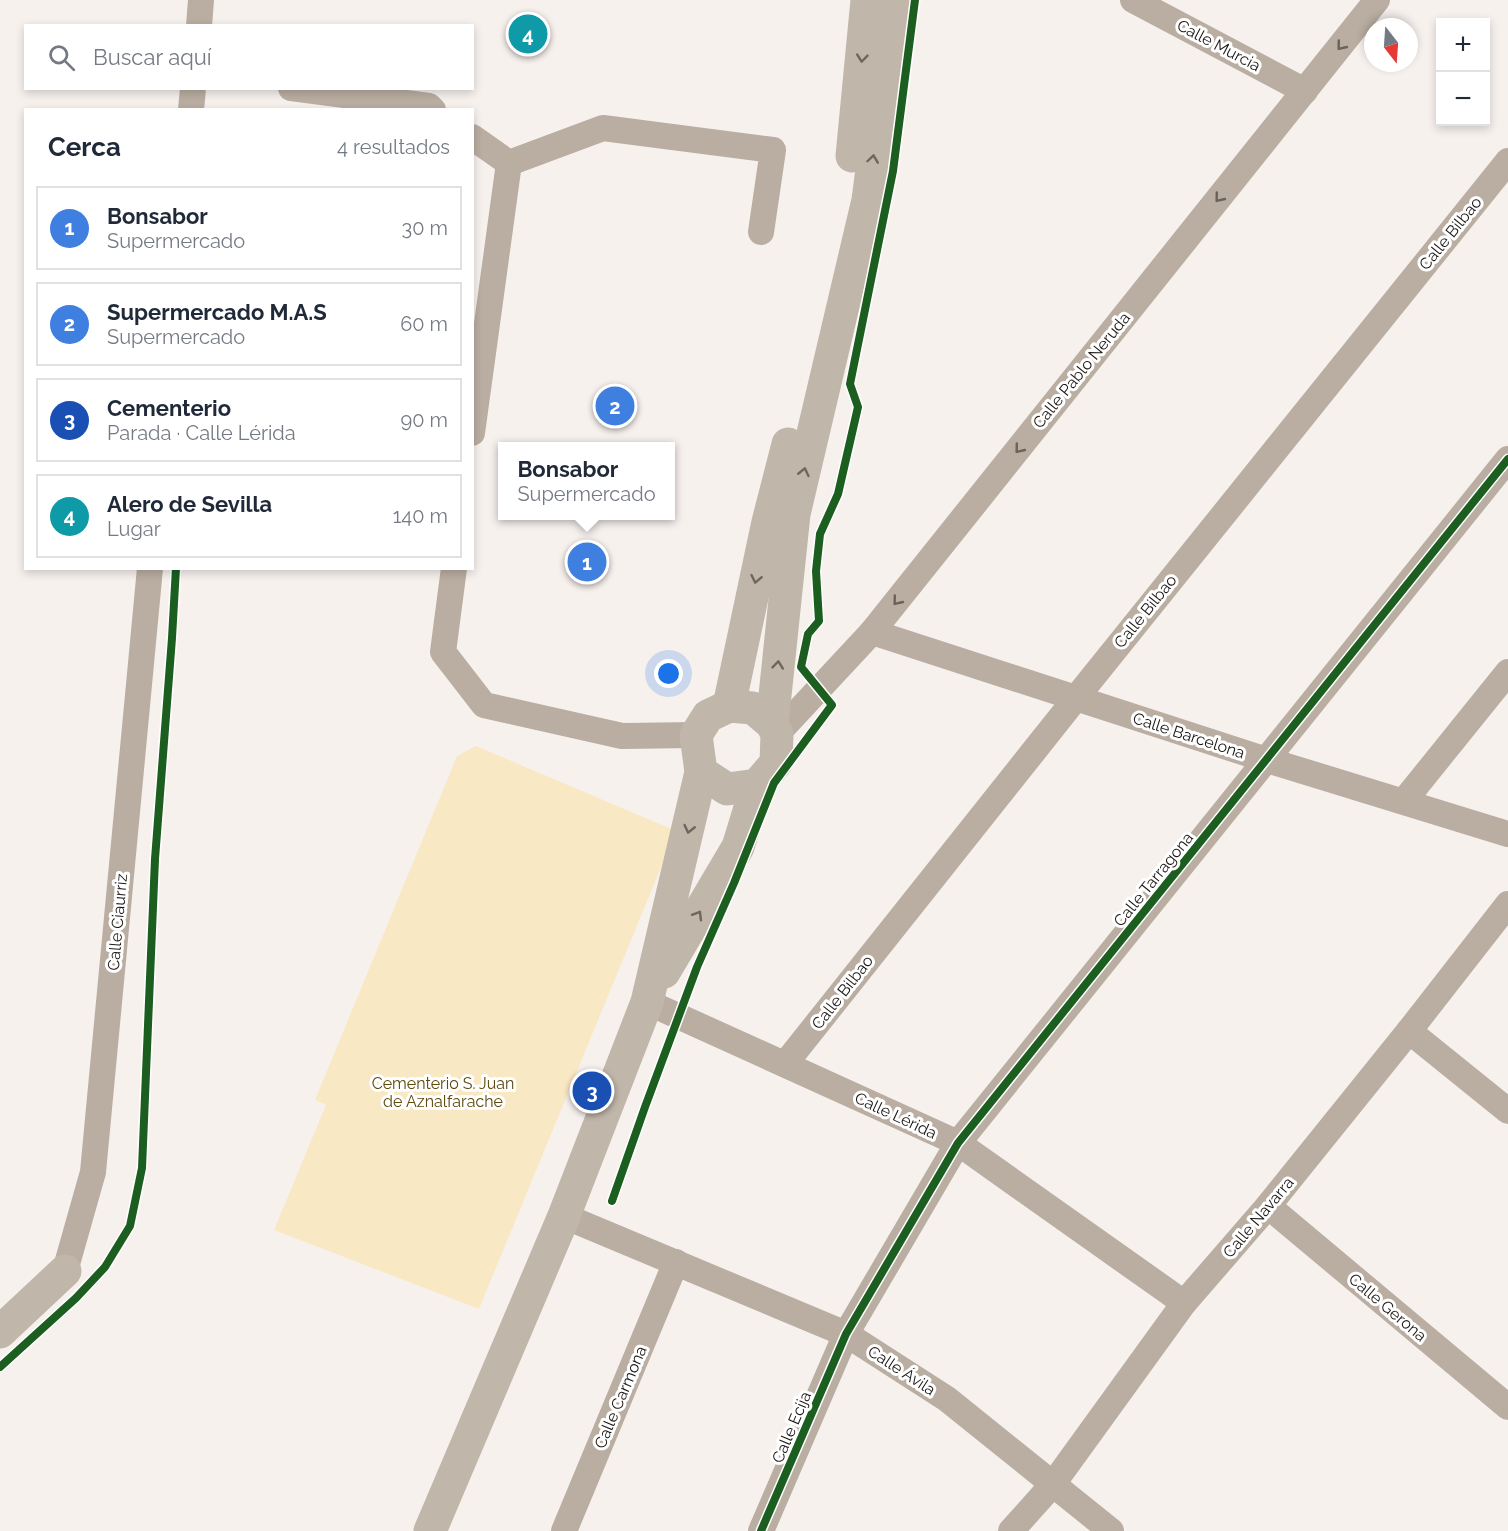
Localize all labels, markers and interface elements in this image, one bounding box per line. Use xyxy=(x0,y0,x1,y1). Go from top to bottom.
pin: 4 xyxy=(508,12,548,57)
street label: Calle Murcia xyxy=(1174,16,1264,75)
north arrow xyxy=(1364,18,1418,72)
map controls xyxy=(1436,18,1490,126)
button: + xyxy=(1436,18,1490,72)
search box xyxy=(24,24,474,90)
one-way arrow xyxy=(1337,39,1348,50)
icon: search xyxy=(45,41,78,74)
text: Buscar aquí xyxy=(93,44,212,70)
one-way arrow xyxy=(856,54,869,63)
button: − xyxy=(1436,72,1490,126)
text: Cerca xyxy=(48,132,121,162)
text: 4 resultados xyxy=(337,135,450,159)
one-way arrow xyxy=(867,155,879,164)
one-way arrow xyxy=(1215,191,1226,202)
street label: Calle Bilbao xyxy=(1415,193,1486,274)
text: Bonsabor xyxy=(107,203,208,229)
text: 1 xyxy=(65,216,74,240)
text: 30 m xyxy=(402,216,448,240)
text: Supermercado xyxy=(107,229,245,253)
text: Supermercado M.A.S xyxy=(107,299,327,325)
street label: Calle Pablo Neruda xyxy=(1029,309,1134,432)
text: 2 xyxy=(64,312,75,336)
text: 60 m xyxy=(400,312,448,336)
text: Supermercado xyxy=(107,325,245,349)
pin: 2 xyxy=(596,384,634,428)
text: Cementerio xyxy=(107,395,231,421)
text: 3 xyxy=(64,408,75,432)
text: 90 m xyxy=(401,408,448,432)
text: Parada · Calle Lérida xyxy=(107,421,296,445)
popup xyxy=(498,442,675,520)
one-way arrow xyxy=(1015,442,1026,453)
text: Bonsabor xyxy=(517,456,618,482)
one-way arrow xyxy=(797,468,810,478)
text: Supermercado xyxy=(517,482,656,506)
text: Alero de Sevilla xyxy=(107,491,272,517)
text: 4 xyxy=(64,504,75,528)
text: 140 m xyxy=(393,504,448,528)
text: Lugar xyxy=(107,517,161,541)
pin: 1 xyxy=(568,540,606,584)
street label: Calle Bilbao xyxy=(1110,571,1181,652)
one-way arrow xyxy=(750,574,763,584)
one-way arrow xyxy=(893,594,904,605)
your location xyxy=(654,659,683,688)
one-way arrow xyxy=(771,661,784,670)
street label: Calle Barcelona xyxy=(1130,708,1247,763)
one-way arrow xyxy=(683,824,696,834)
street label: Calle Tarragona xyxy=(1110,828,1197,930)
street label: Calle Ciaurriz xyxy=(104,873,131,971)
one-way arrow xyxy=(690,911,702,921)
street label: Calle Bilbao xyxy=(808,952,877,1033)
pin: 3 xyxy=(572,1068,612,1114)
park label: Cementerio S. Juan de Aznalfarache xyxy=(372,1074,514,1111)
street label: Calle Lérida xyxy=(852,1088,940,1143)
street label: Calle Navarra xyxy=(1219,1173,1298,1262)
street label: Calle Gerona xyxy=(1345,1269,1430,1345)
street label: Calle Ávila xyxy=(864,1341,940,1399)
street label: Calle Carmona xyxy=(590,1343,651,1451)
street label: Calle Ecija xyxy=(768,1389,815,1466)

